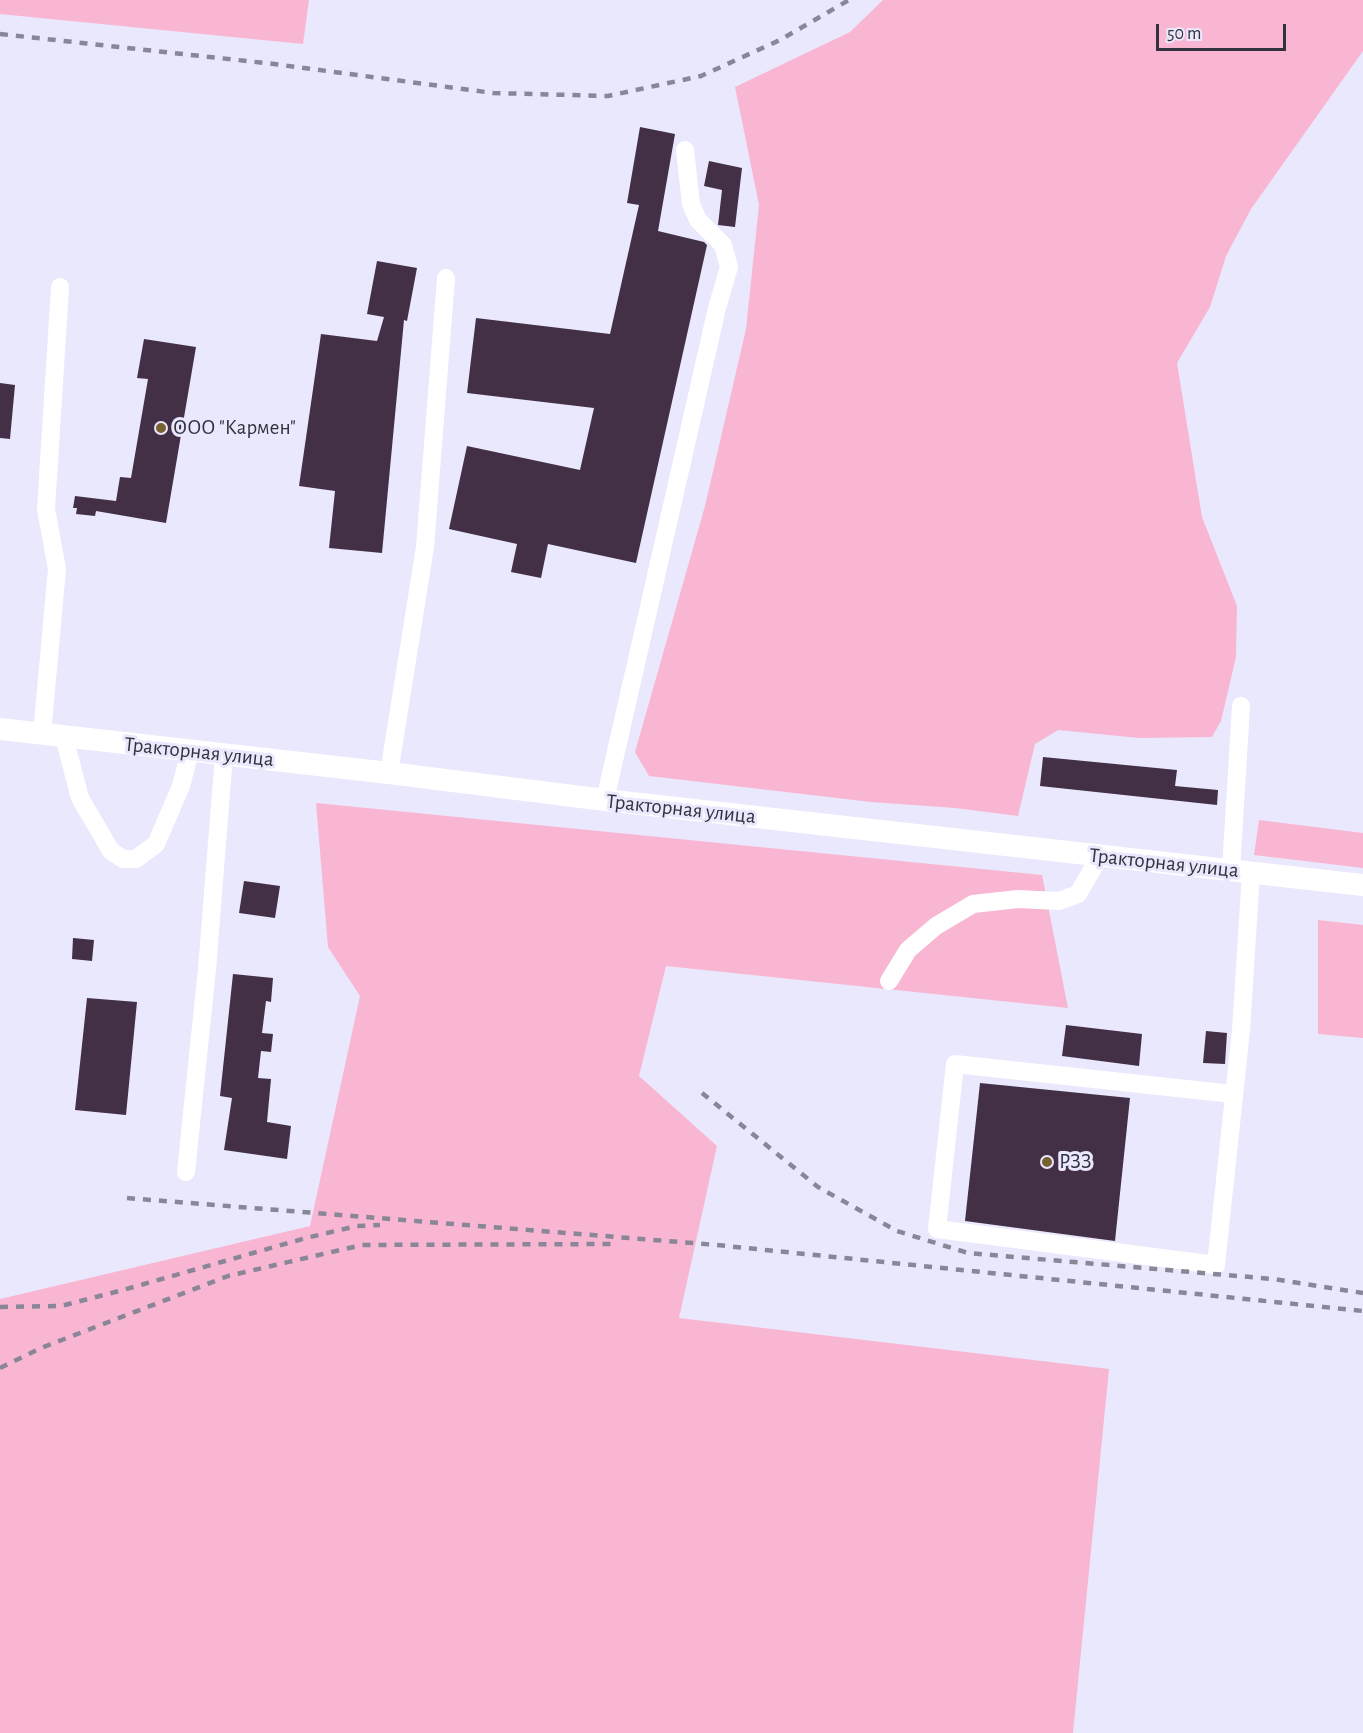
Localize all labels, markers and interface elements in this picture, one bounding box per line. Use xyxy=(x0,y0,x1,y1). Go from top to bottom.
scale bar xyxy=(1159,12,1290,50)
text: 50 m xyxy=(1167,25,1201,43)
place label: ООО "Кармен" xyxy=(173,415,296,441)
marker: ООО "Кармен" xyxy=(154,421,168,435)
street label: Тракторная улица xyxy=(123,732,275,772)
street label: Тракторная улица xyxy=(605,789,757,829)
street label: Тракторная улица xyxy=(1088,843,1240,883)
place label: РЗЗ xyxy=(1059,1149,1092,1175)
marker: РЗЗ xyxy=(1040,1155,1054,1169)

